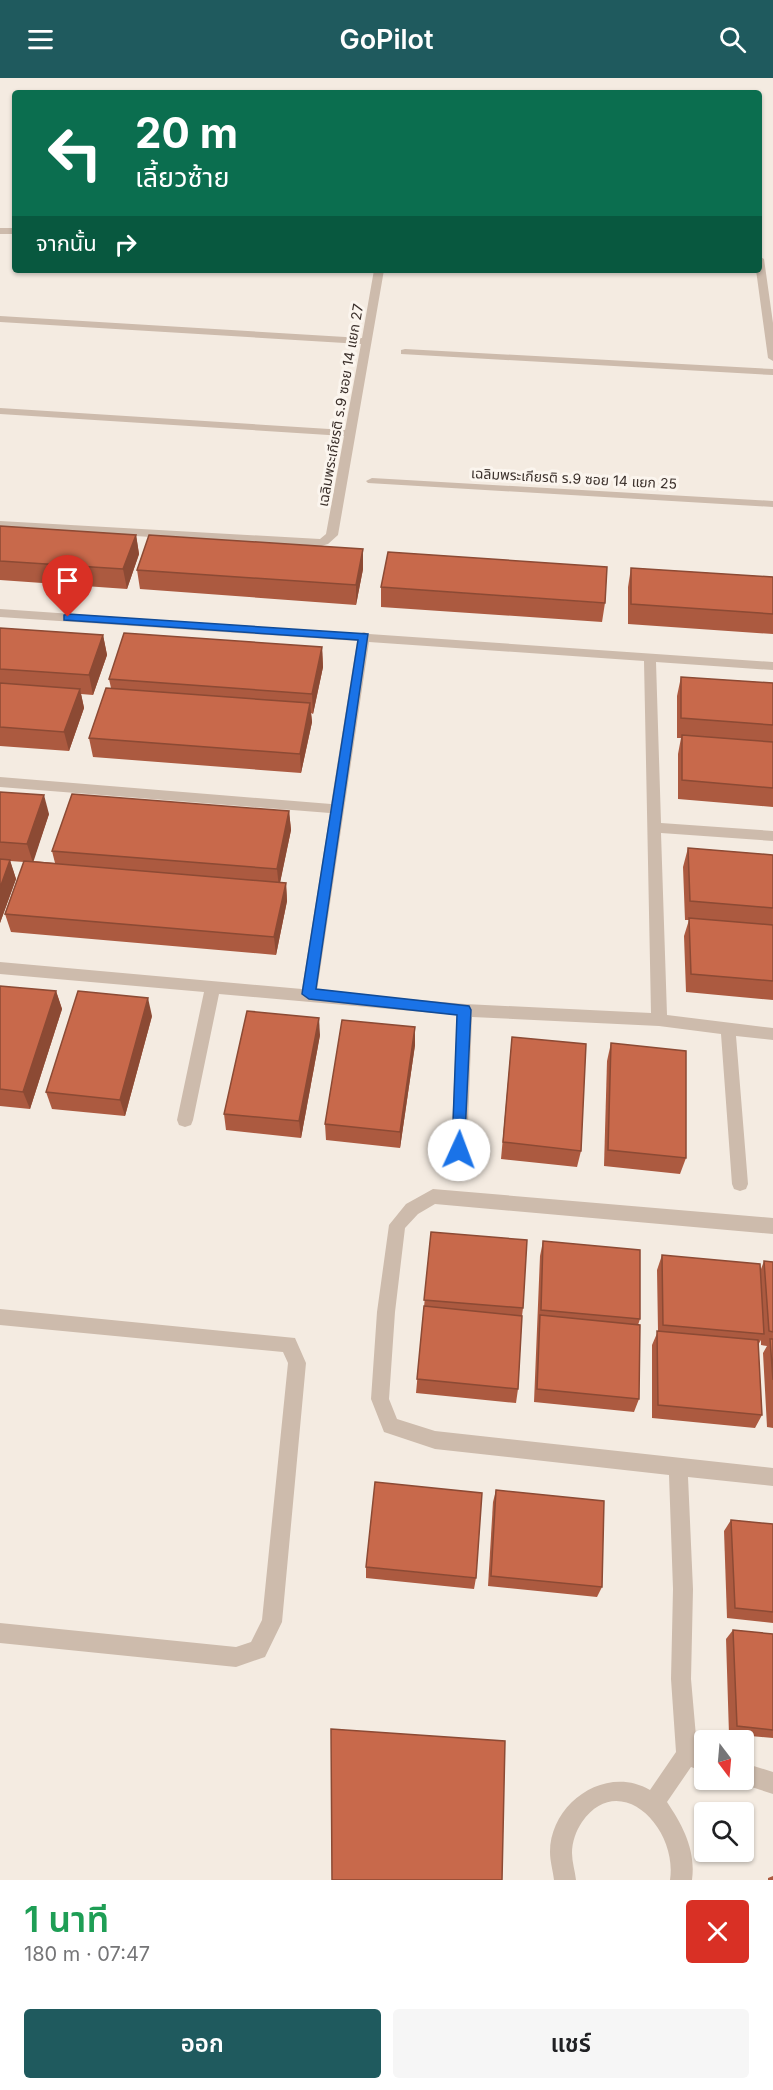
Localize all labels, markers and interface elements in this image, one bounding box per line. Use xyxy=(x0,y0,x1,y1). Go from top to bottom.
icon: menu xyxy=(24,23,57,56)
text: GoPilot xyxy=(339,23,434,56)
icon: search xyxy=(716,23,749,56)
text: 20 m xyxy=(135,107,238,158)
icon: left xyxy=(36,114,114,192)
text: เลี้ยวซ้าย xyxy=(135,161,229,194)
icon: right xyxy=(109,228,142,261)
text: จากนั้น xyxy=(36,230,97,256)
street label: เฉลิมพระเกียรติ ร.9 ซอย 14 แยก 27 xyxy=(314,302,366,508)
street label: เฉลิมพระเกียรติ ร.9 ซอย 14 แยก 25 xyxy=(471,464,677,492)
pin xyxy=(42,555,93,617)
icon: arrive xyxy=(51,564,84,597)
position arrow xyxy=(427,1118,491,1182)
north arrow xyxy=(694,1730,754,1790)
map controls xyxy=(694,1730,754,1862)
button: search xyxy=(694,1802,754,1862)
text: 1 นาที xyxy=(24,1897,109,1941)
button: close xyxy=(686,1900,749,1963)
text: 180 m · 07:47 xyxy=(24,1942,150,1966)
button: ออก xyxy=(24,2009,381,2078)
button: แชร์ xyxy=(393,2009,749,2078)

